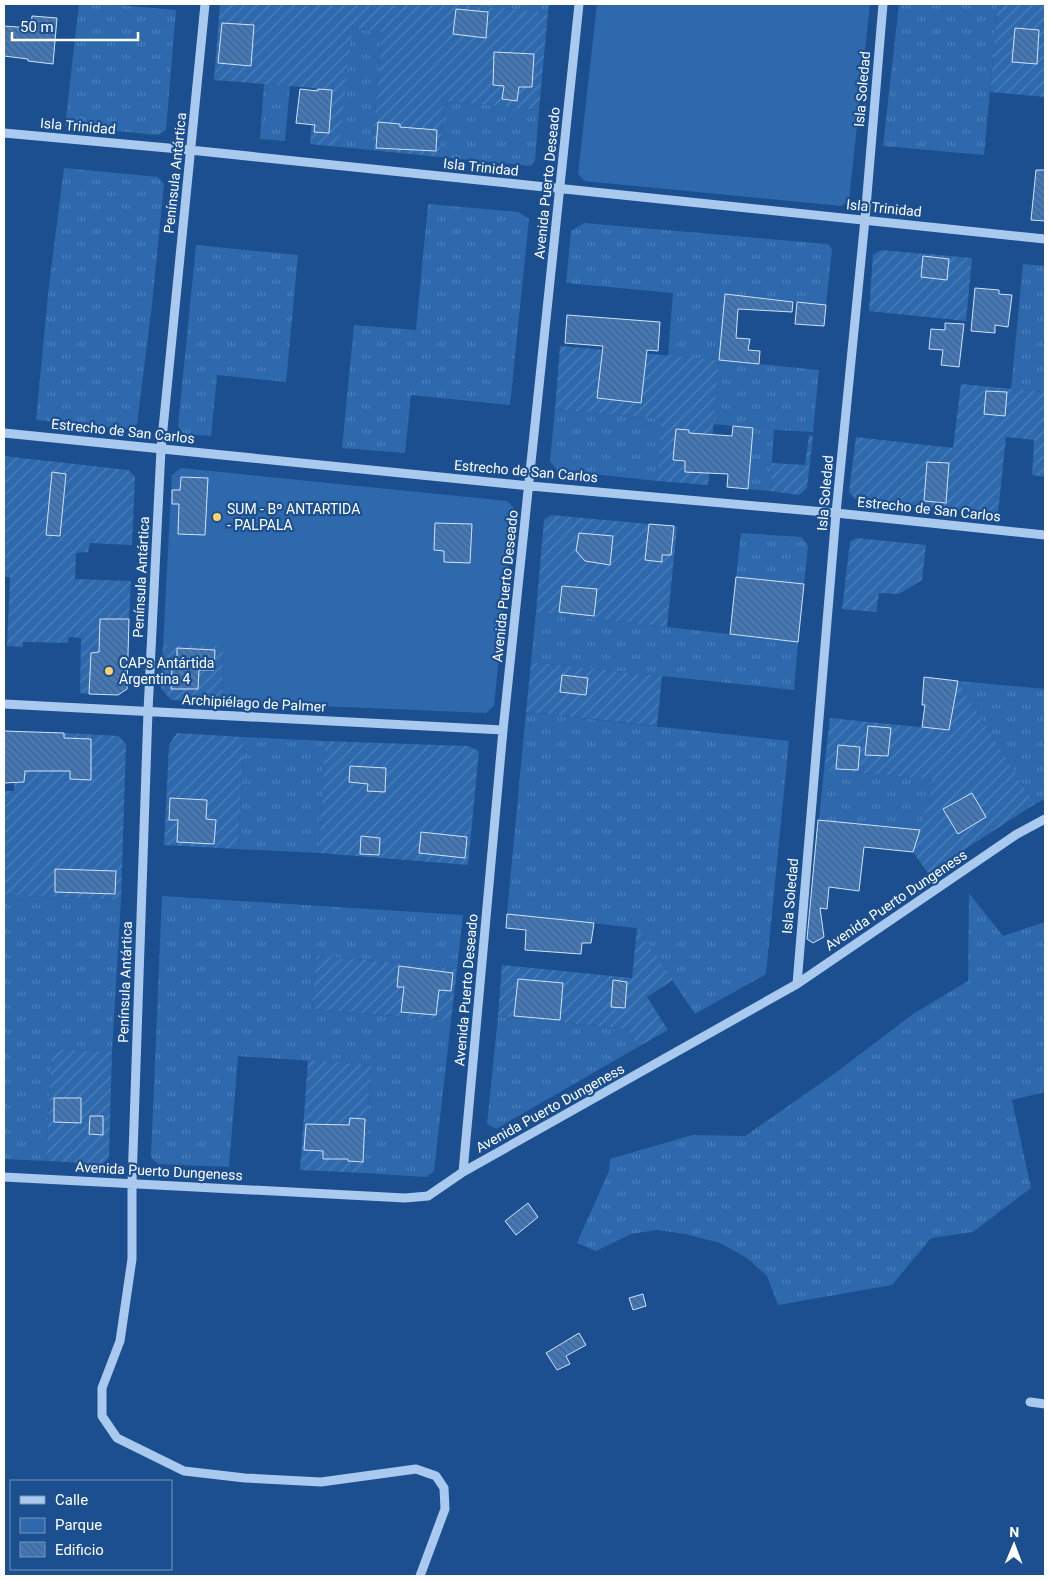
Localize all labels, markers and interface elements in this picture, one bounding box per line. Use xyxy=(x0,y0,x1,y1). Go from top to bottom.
scale bar xyxy=(12,10,139,42)
text: 50 m xyxy=(20,18,54,36)
street label: Isla Soledad xyxy=(851,50,873,128)
street label: Avenida Puerto Deseado xyxy=(531,106,563,260)
street label: Península Antártica xyxy=(161,112,189,234)
street label: Isla Trinidad xyxy=(40,115,116,137)
street label: Isla Trinidad xyxy=(442,155,520,179)
street label: Isla Trinidad xyxy=(845,196,923,220)
street label: Estrecho de San Carlos xyxy=(50,416,196,446)
street label: Isla Soledad xyxy=(814,454,836,532)
street label: Estrecho de San Carlos xyxy=(453,457,599,485)
street label: Estrecho de San Carlos xyxy=(856,494,1002,524)
place label: SUM - Bº ANTARTIDA - PALPALA xyxy=(227,501,360,533)
street label: Avenida Puerto Deseado xyxy=(489,509,521,663)
marker: SUM - Bº ANTARTIDA - PALPALA xyxy=(211,511,223,523)
street label: Península Antártica xyxy=(130,516,152,638)
place label: CAPs Antártida Argentina 4 xyxy=(119,655,214,687)
marker: CAPs Antártida Argentina 4 xyxy=(103,665,115,677)
street label: Archipiélago de Palmer xyxy=(182,691,327,715)
street label: Avenida Puerto Dungeness xyxy=(822,847,970,953)
street label: Isla Soledad xyxy=(779,857,801,935)
street label: Avenida Puerto Deseado xyxy=(451,913,481,1067)
street label: Península Antártica xyxy=(115,921,135,1043)
street label: Avenida Puerto Dungeness xyxy=(473,1060,627,1156)
street label: Avenida Puerto Dungeness xyxy=(75,1159,243,1183)
legend xyxy=(10,1480,172,1570)
text: Calle xyxy=(55,1491,88,1509)
text: Parque xyxy=(55,1516,102,1534)
north arrow xyxy=(989,1520,1039,1570)
text: N xyxy=(1009,1524,1019,1540)
text: Edificio xyxy=(55,1541,104,1559)

